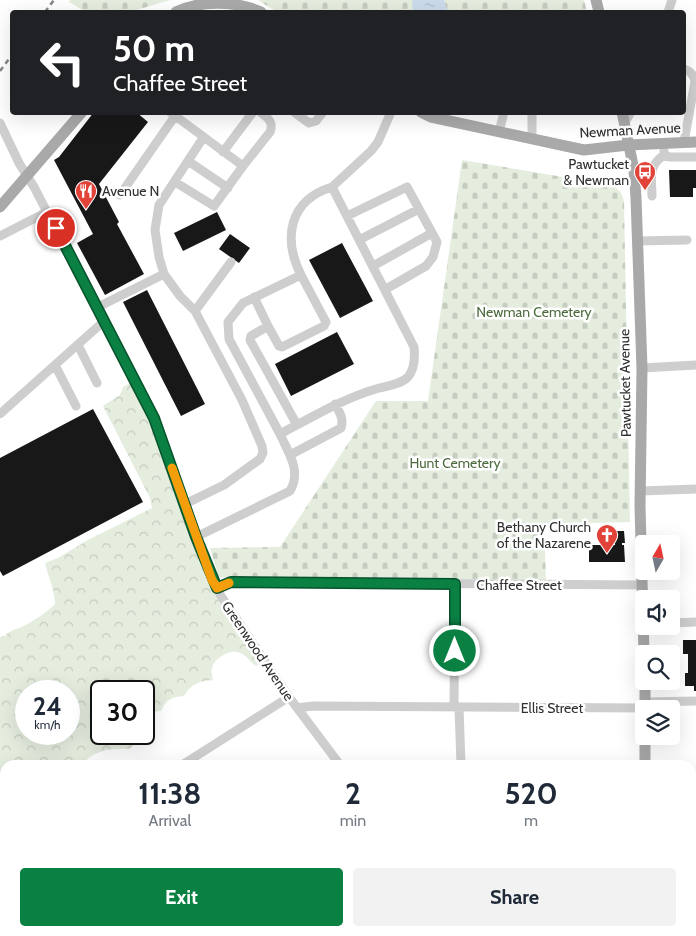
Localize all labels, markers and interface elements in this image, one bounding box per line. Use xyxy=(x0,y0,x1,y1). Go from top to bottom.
text: 50 m xyxy=(113,27,195,70)
icon: left xyxy=(30,30,95,95)
text: Chaffee Street xyxy=(113,70,247,97)
street label: Newman Avenue xyxy=(579,118,681,142)
place label: Pawtucket & Newman xyxy=(563,155,629,189)
bus stop icon: Pawtucket & Newman xyxy=(633,160,657,191)
restaurant icon: Avenue N xyxy=(74,179,98,210)
place label: Avenue N xyxy=(102,182,159,200)
pin xyxy=(35,207,77,249)
icon: arrive xyxy=(42,214,70,242)
park label: Newman Cemetery xyxy=(476,303,592,321)
street label: Pawtucket Avenue xyxy=(615,329,635,437)
park label: Hunt Cemetery xyxy=(409,454,501,472)
place label: Bethany Church of the Nazarene xyxy=(497,518,591,552)
church icon: Bethany Church of the Nazarene xyxy=(595,523,619,554)
north arrow xyxy=(635,535,680,580)
map controls xyxy=(635,535,680,745)
street label: Chaffee Street xyxy=(476,576,562,594)
button: sound xyxy=(635,590,680,635)
street label: Greenwood Avenue xyxy=(218,598,298,704)
position arrow xyxy=(428,624,480,676)
button: search xyxy=(635,645,680,690)
speed limit sign: 30 xyxy=(90,680,155,745)
text: 24 xyxy=(33,691,62,721)
street label: Ellis Street xyxy=(521,699,583,717)
button: layers xyxy=(635,700,680,745)
text: km/h xyxy=(34,717,61,732)
text: 11:38 xyxy=(138,775,201,812)
text: 2 xyxy=(345,775,361,812)
text: 520 xyxy=(504,775,558,812)
text: Arrival xyxy=(149,811,191,830)
text: min xyxy=(340,811,366,830)
text: m xyxy=(524,811,538,830)
button: Exit xyxy=(20,868,343,926)
button: Share xyxy=(353,868,676,926)

